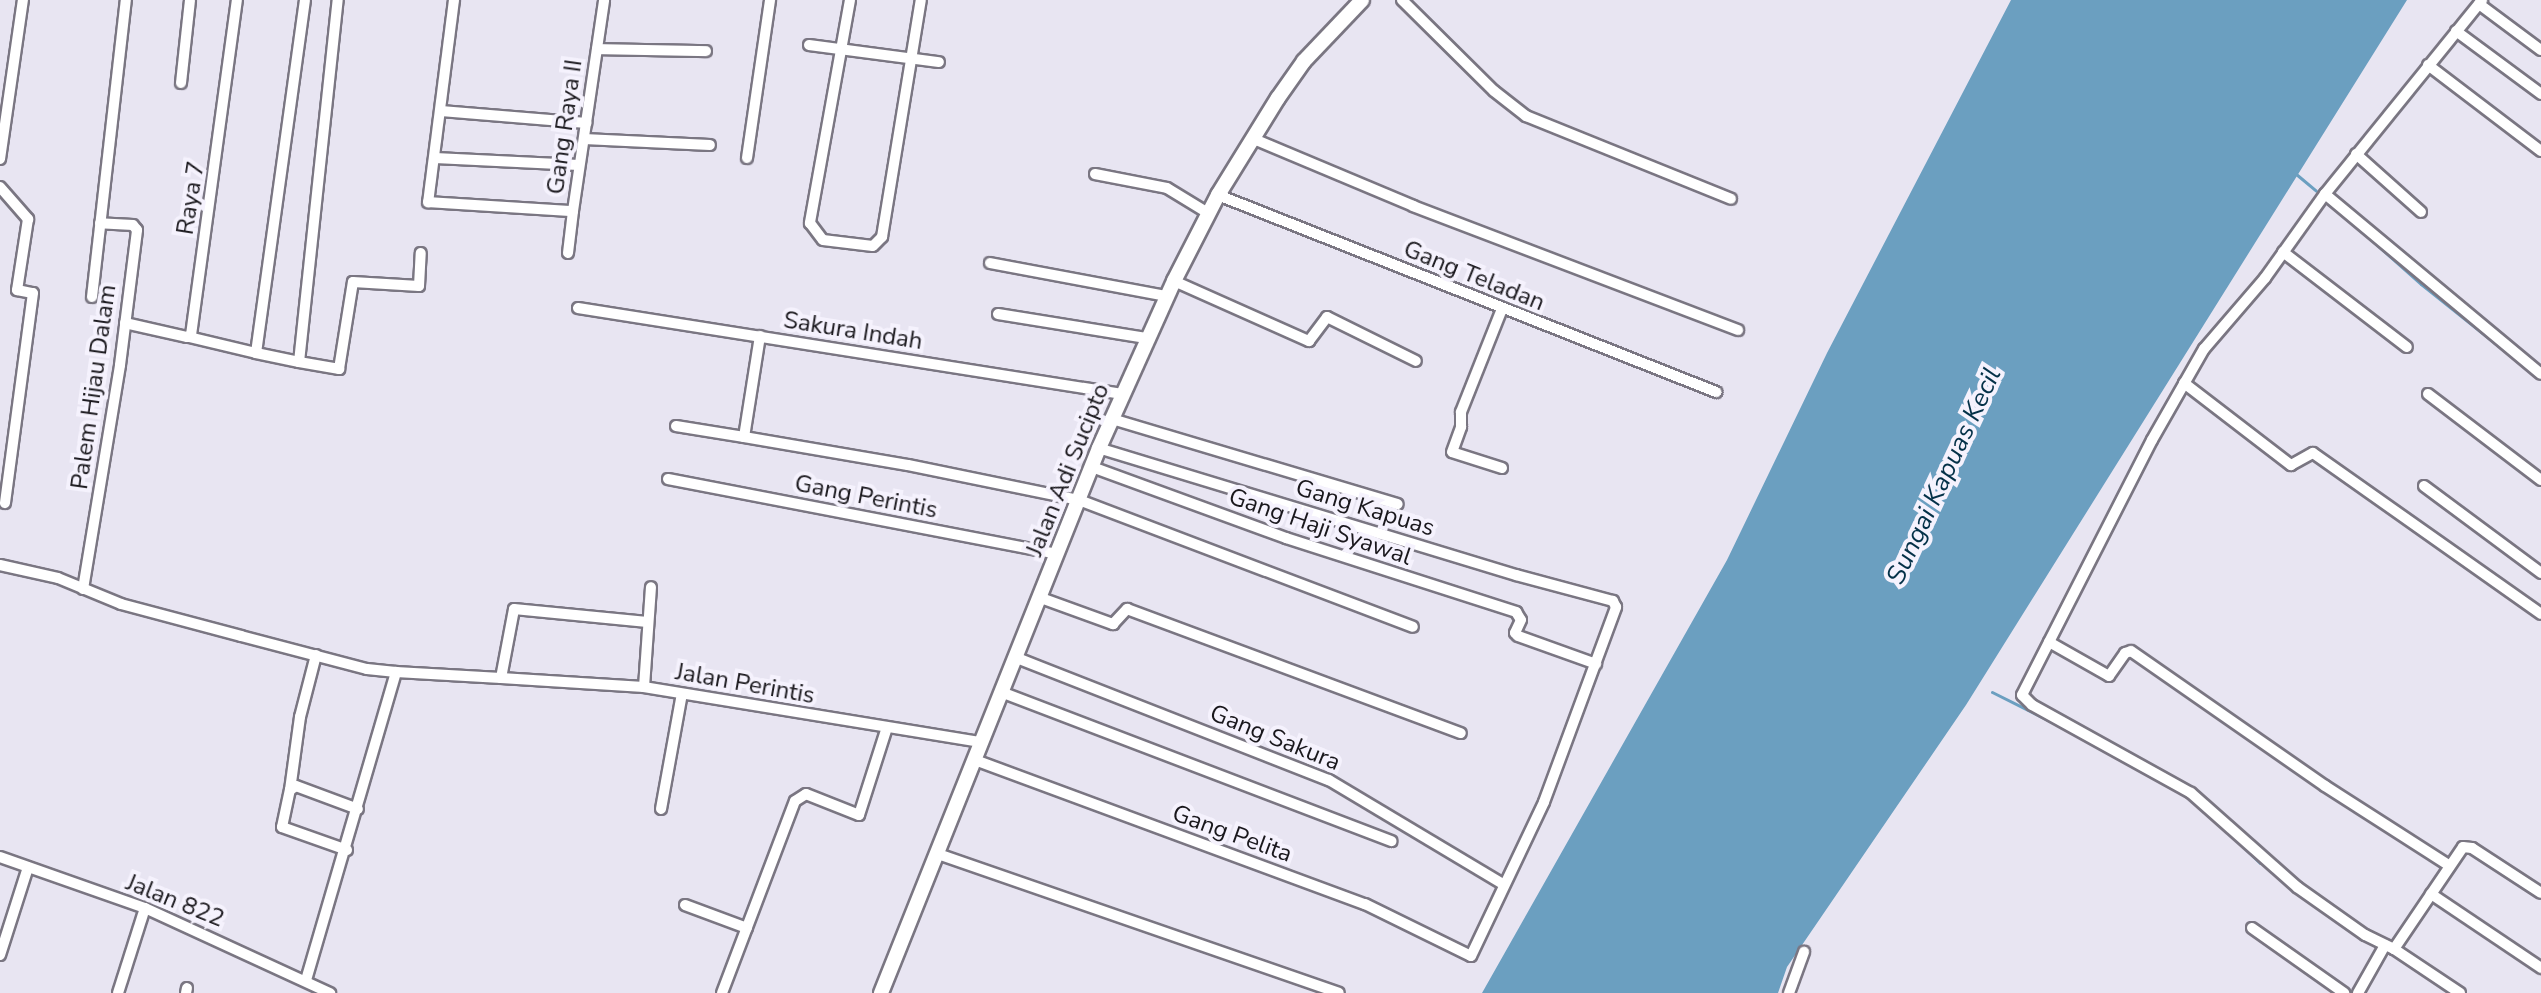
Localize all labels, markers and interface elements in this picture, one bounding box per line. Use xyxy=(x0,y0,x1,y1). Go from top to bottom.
street label: Gang Raya II xyxy=(541,58,589,196)
street label: Raya 7 xyxy=(171,159,211,237)
street label: Gang Teladan xyxy=(1399,235,1549,317)
street label: Palem Hijau Dalam xyxy=(65,283,123,491)
street label: Sakura Indah xyxy=(781,306,925,356)
water label: Sungai Kapuas Kecil xyxy=(1880,363,2008,589)
street label: Jalan Adi Sucipto xyxy=(1020,379,1116,561)
street label: Gang Perintis xyxy=(792,469,940,525)
street label: Gang Kapuas xyxy=(1292,473,1438,543)
street label: Gang Haji Syawal xyxy=(1225,482,1415,572)
street label: Jalan Perintis xyxy=(673,658,817,710)
street label: Gang Sakura xyxy=(1206,699,1344,777)
street label: Gang Pelita xyxy=(1168,799,1296,869)
street label: Jalan 822 xyxy=(122,868,228,934)

